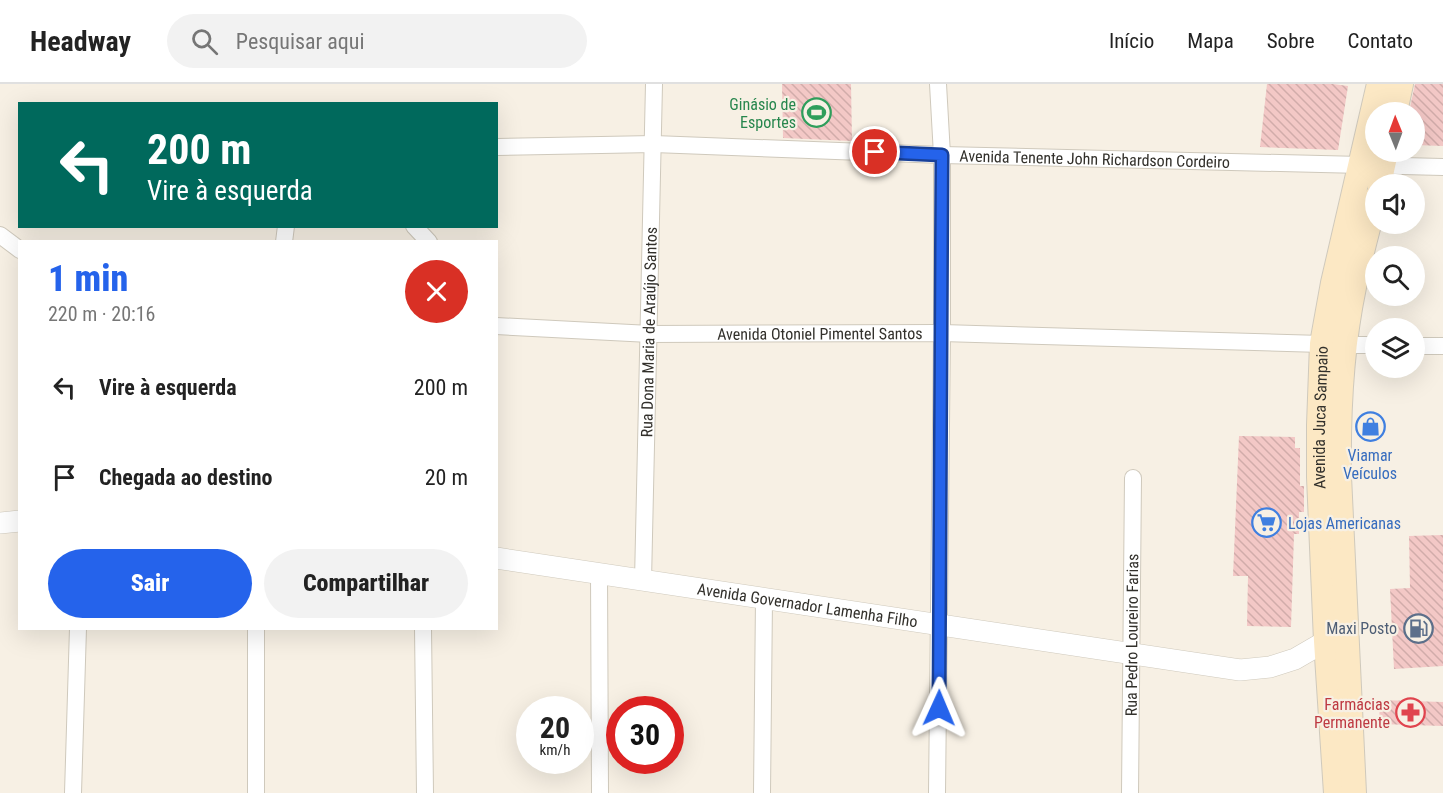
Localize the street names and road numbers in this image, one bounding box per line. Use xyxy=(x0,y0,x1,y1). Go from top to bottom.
street label: Avenida Tenente John Richardson Cordeiro xyxy=(959,146,1230,172)
street label: Rua Dona Maria de Araújo Santos xyxy=(637,227,661,438)
street label: Avenida Otoniel Pimentel Santos xyxy=(717,324,922,344)
street label: Avenida Juca Sampaio xyxy=(1310,346,1332,489)
street label: Rua Pedro Loureiro Farias xyxy=(1122,554,1142,716)
street label: Avenida Governador Lamenha Filho xyxy=(696,579,919,631)

